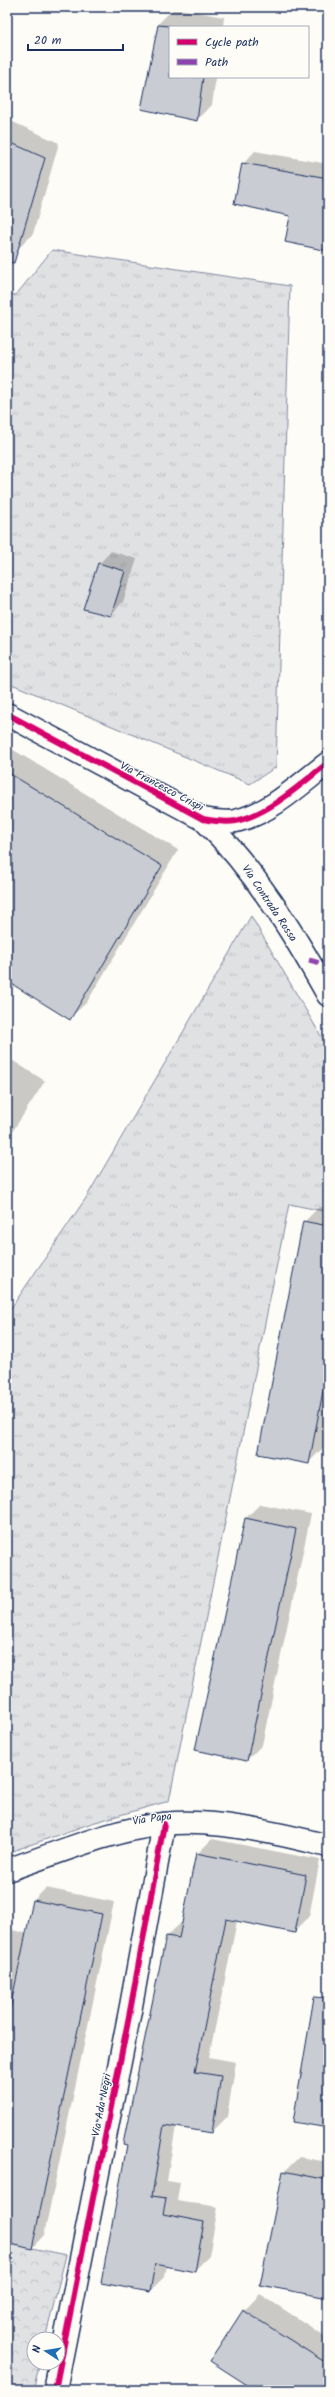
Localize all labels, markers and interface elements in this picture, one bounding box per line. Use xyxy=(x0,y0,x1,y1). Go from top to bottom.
scale bar xyxy=(28,26,123,52)
legend xyxy=(169,26,309,78)
text: 20 m xyxy=(34,31,62,50)
text: Cycle path xyxy=(205,33,259,52)
text: Path xyxy=(205,53,228,72)
street label: Via Francesco Crispi xyxy=(116,757,207,817)
street label: Via Contrada Rossa xyxy=(237,861,302,946)
street label: Via Papa xyxy=(131,1807,173,1831)
street label: Via Ada Negri xyxy=(87,2072,117,2138)
north arrow xyxy=(26,2331,66,2371)
text: N xyxy=(28,2344,47,2354)

